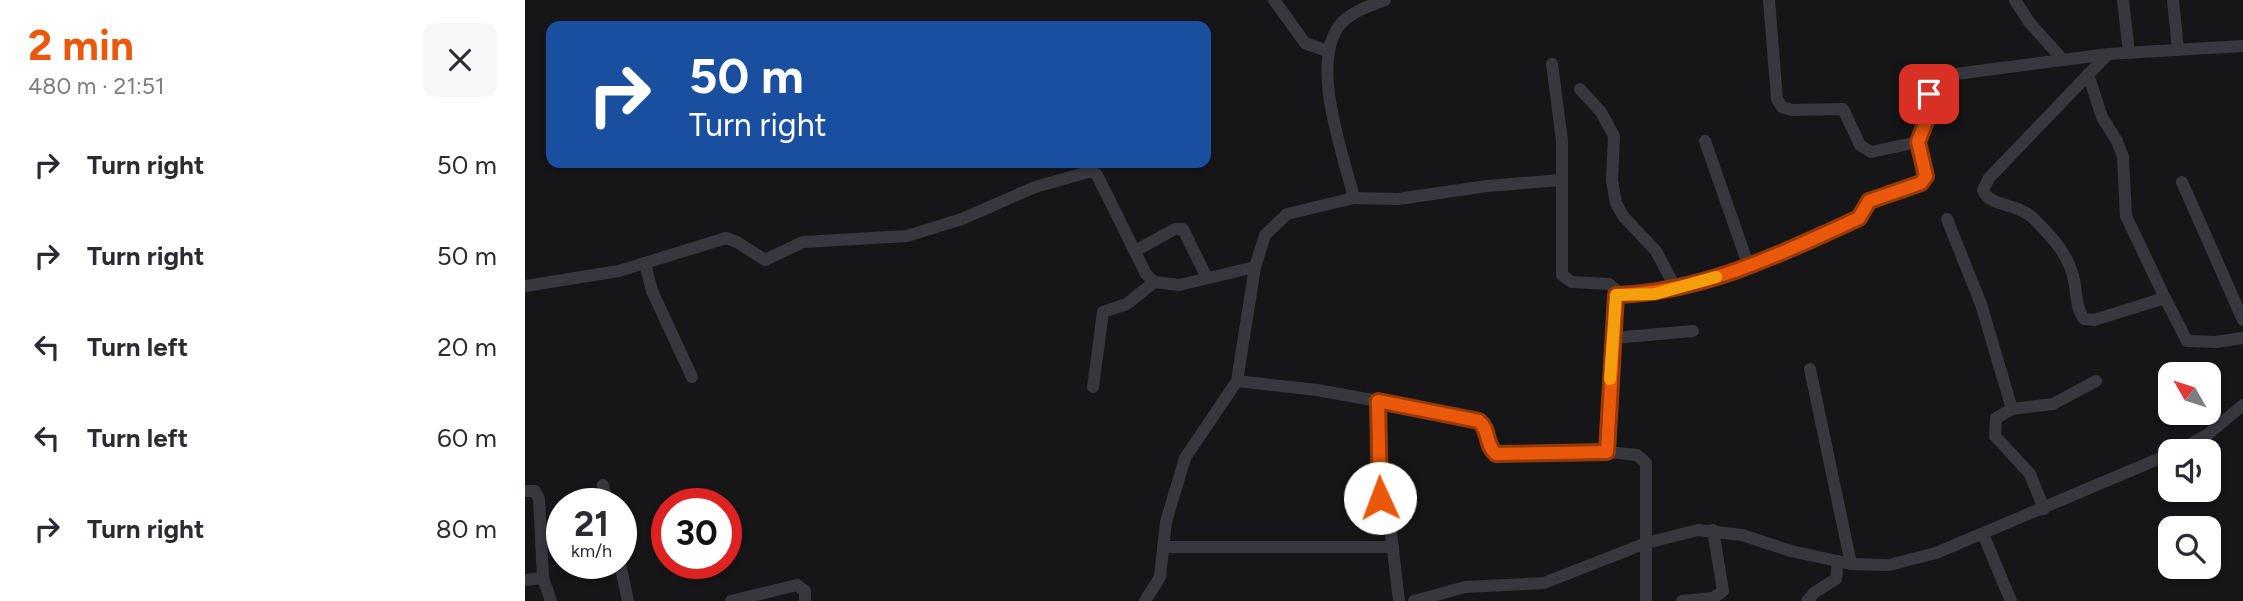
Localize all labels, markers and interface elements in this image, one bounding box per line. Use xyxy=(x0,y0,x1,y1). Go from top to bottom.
text: 2 min xyxy=(28,20,134,71)
button: close xyxy=(423,23,497,97)
text: 50 m xyxy=(689,46,804,105)
icon: right xyxy=(574,49,665,140)
pin xyxy=(1899,64,1959,124)
text: 480 m · 21:51 xyxy=(28,72,165,100)
icon: arrive xyxy=(1910,75,1948,113)
text: Turn right xyxy=(689,106,827,144)
icon: right xyxy=(28,146,66,184)
text: Turn right xyxy=(87,149,204,181)
text: 50 m xyxy=(437,149,497,181)
icon: right xyxy=(28,237,66,275)
text: Turn right xyxy=(87,240,204,272)
text: 50 m xyxy=(437,240,497,272)
icon: left xyxy=(28,328,66,366)
text: Turn left xyxy=(87,331,188,363)
text: 20 m xyxy=(437,331,497,363)
north arrow xyxy=(2158,362,2221,425)
map controls xyxy=(2158,362,2221,579)
icon: left xyxy=(28,419,66,457)
text: Turn left xyxy=(87,422,188,454)
text: 60 m xyxy=(437,422,497,454)
button: sound xyxy=(2158,439,2221,502)
position arrow xyxy=(1343,461,1417,535)
speed limit sign: 30 xyxy=(651,488,742,579)
text: 21 xyxy=(574,503,609,545)
icon: right xyxy=(28,510,66,548)
text: Turn right xyxy=(87,513,204,545)
text: 80 m xyxy=(436,513,497,545)
button: search xyxy=(2158,516,2221,579)
text: km/h xyxy=(571,540,612,562)

